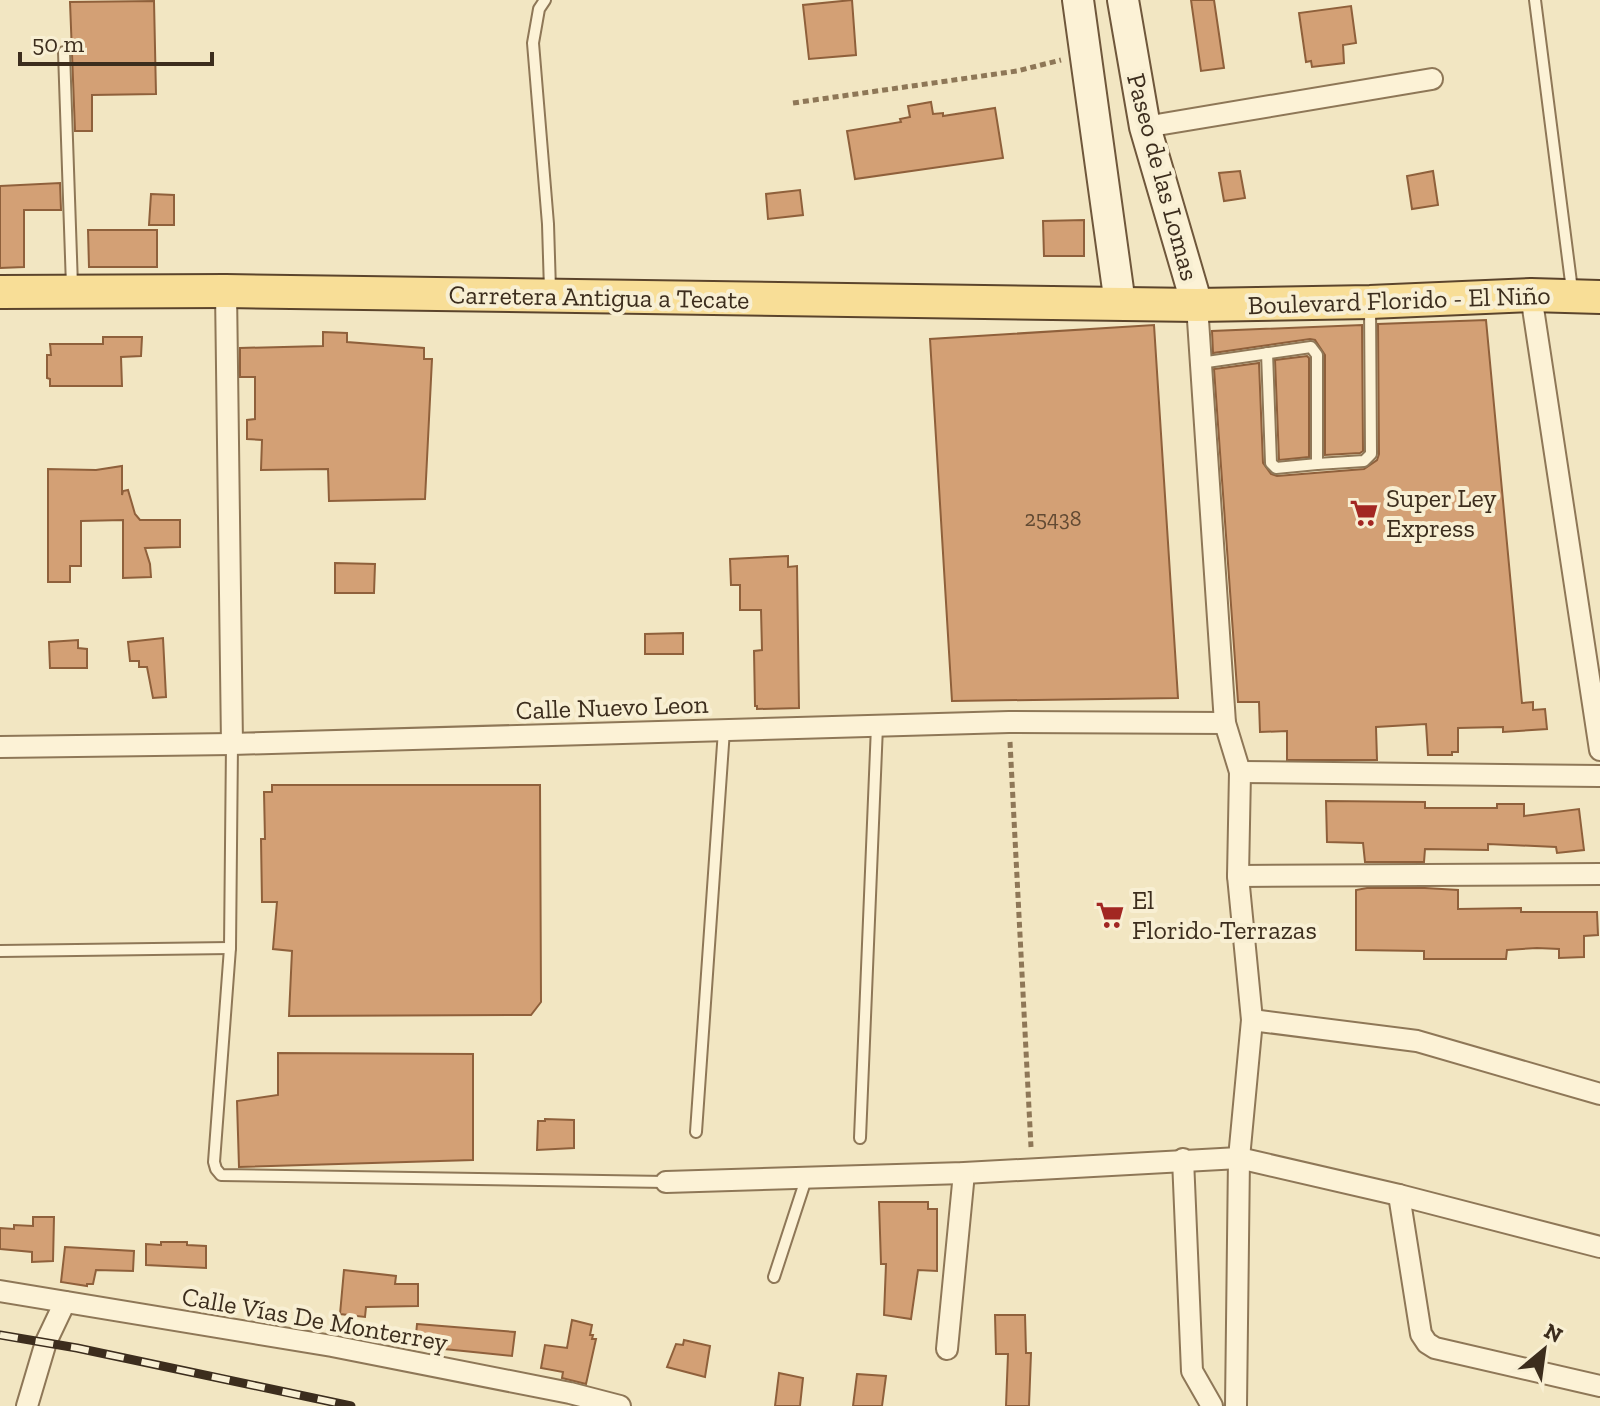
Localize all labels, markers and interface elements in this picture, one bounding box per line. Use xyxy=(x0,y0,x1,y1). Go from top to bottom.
scale bar xyxy=(20,16,212,66)
text: 50 m xyxy=(32,29,85,58)
street label: Paseo de las Lomas xyxy=(1120,70,1206,284)
street label: Carretera Antigua a Tecate xyxy=(448,278,750,316)
street label: Boulevard Florido - El Niño xyxy=(1247,279,1551,321)
place label: Super Ley Express xyxy=(1386,482,1497,544)
supermarket icon: Super Ley Express xyxy=(1349,498,1379,528)
house number: 25438 xyxy=(1024,505,1082,532)
street label: Calle Nuevo Leon xyxy=(515,688,709,726)
place label: El Florido-Terrazas xyxy=(1132,884,1317,946)
supermarket icon: El Florido-Terrazas xyxy=(1095,900,1125,930)
street label: Calle Vías De Monterrey xyxy=(179,1280,451,1358)
north arrow xyxy=(1504,1310,1584,1390)
text: N xyxy=(1540,1317,1568,1349)

